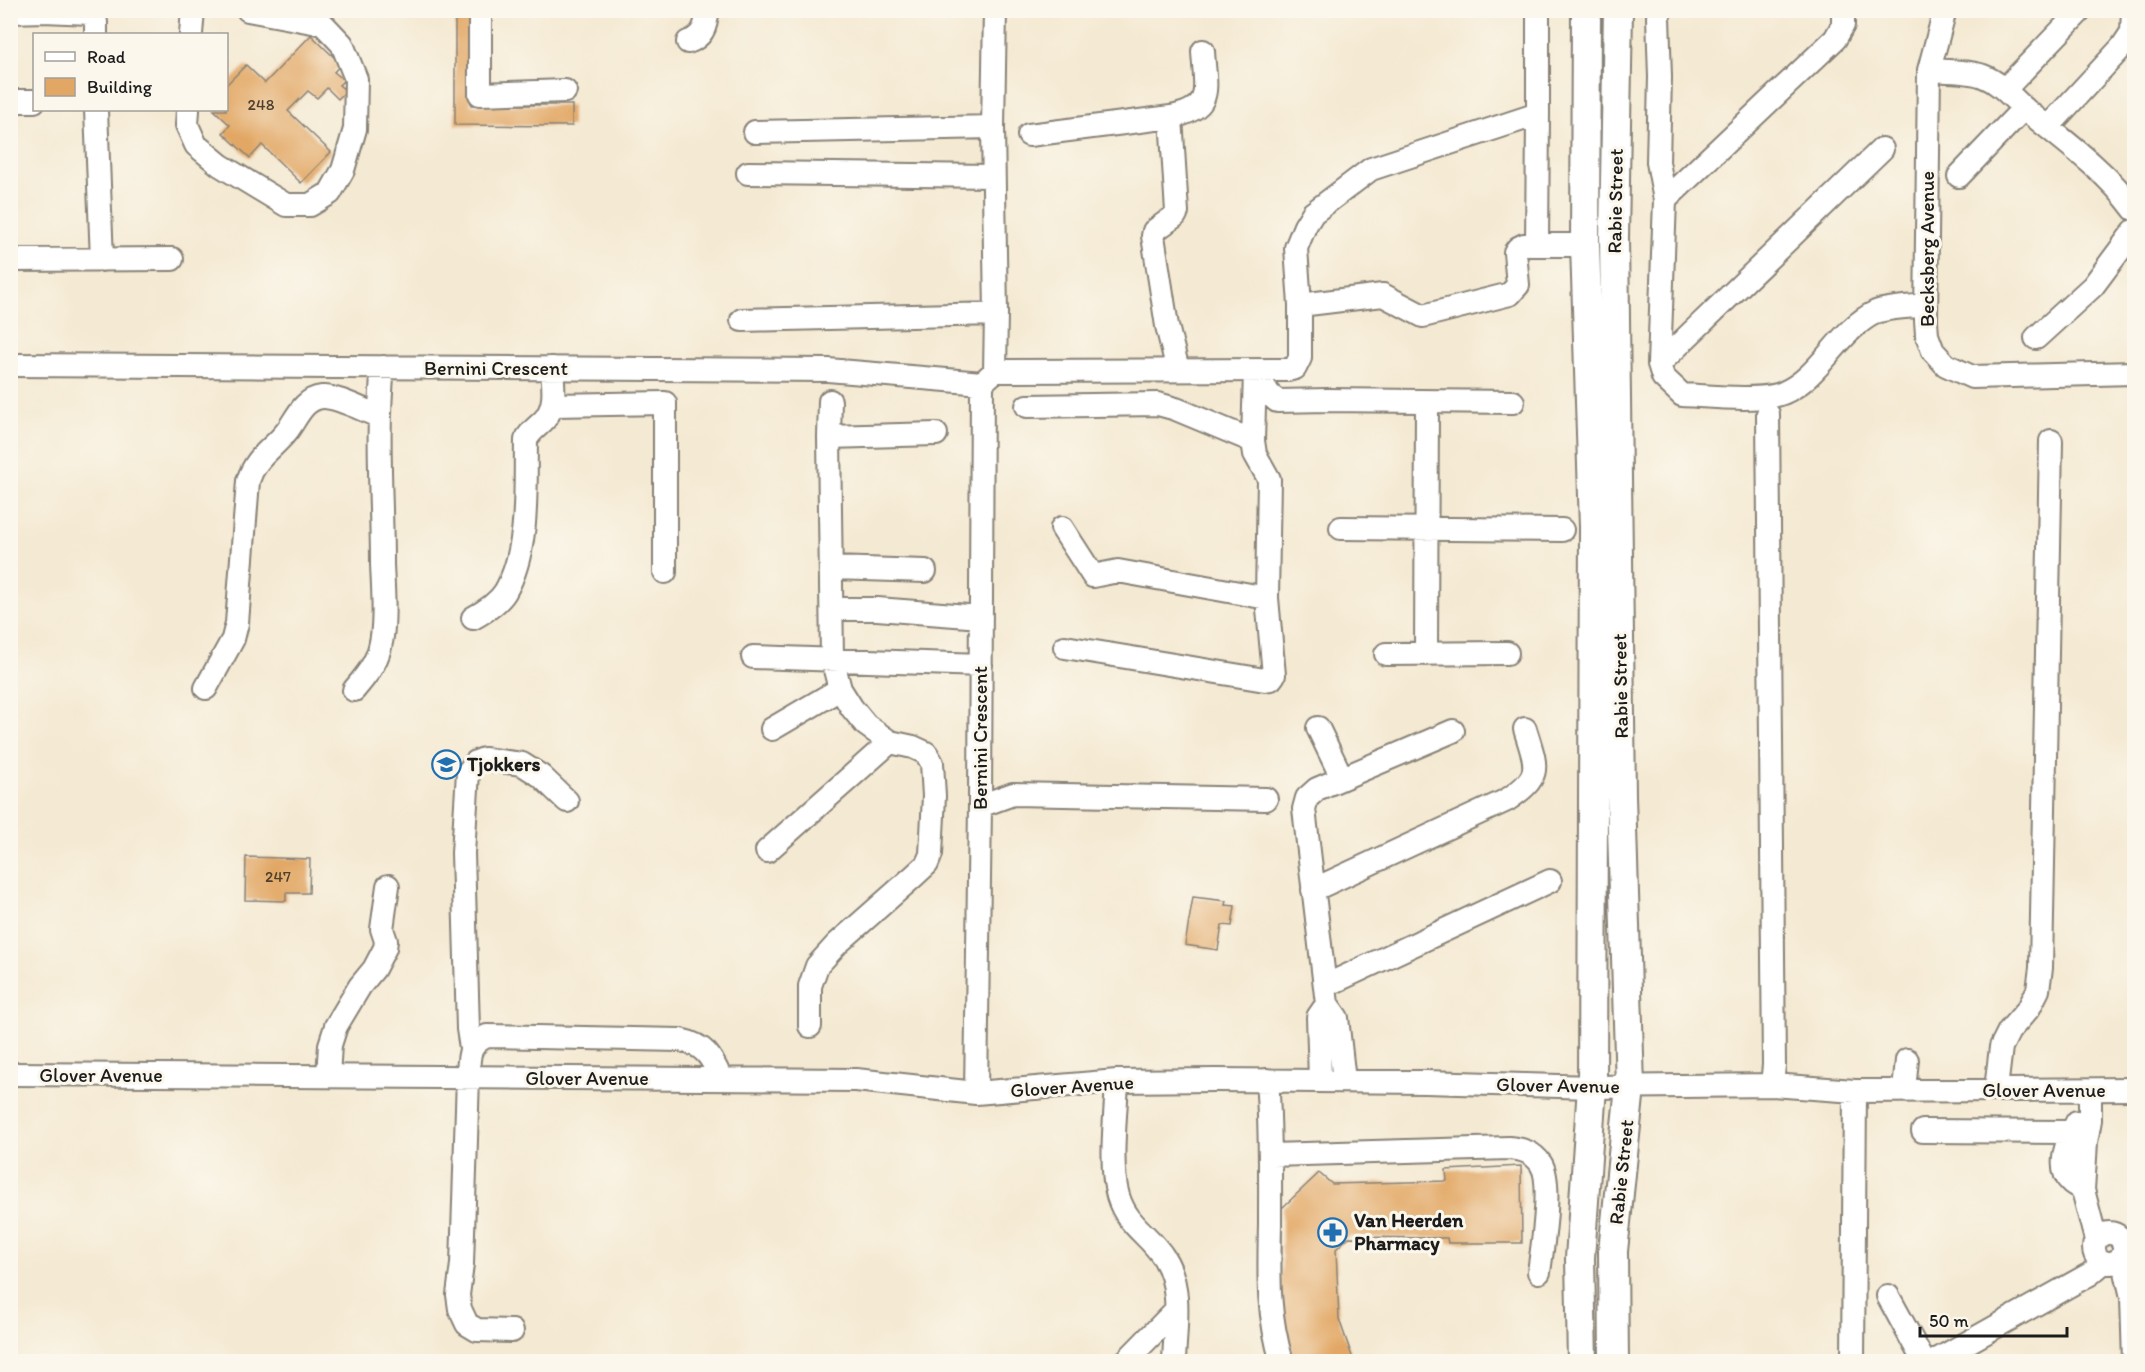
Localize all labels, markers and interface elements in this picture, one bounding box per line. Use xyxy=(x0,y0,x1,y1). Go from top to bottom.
legend xyxy=(33,33,228,111)
text: Road xyxy=(87,46,126,68)
text: Building xyxy=(87,76,153,98)
house number: 248 xyxy=(248,95,275,114)
street label: Rabie Street xyxy=(1602,148,1628,254)
street label: Becksberg Avenue xyxy=(1915,171,1939,327)
street label: Bernini Crescent xyxy=(424,356,568,380)
street label: Rabie Street xyxy=(1607,633,1633,739)
street label: Bernini Crescent xyxy=(968,666,992,810)
school or university icon: Tjokkers xyxy=(430,748,462,780)
place label: Tjokkers xyxy=(466,752,540,777)
house number: 247 xyxy=(265,867,291,886)
street label: Glover Avenue xyxy=(39,1063,163,1087)
street label: Glover Avenue xyxy=(525,1066,649,1090)
street label: Glover Avenue xyxy=(1010,1070,1134,1102)
street label: Glover Avenue xyxy=(1496,1072,1620,1098)
street label: Glover Avenue xyxy=(1982,1078,2106,1102)
street label: Rabie Street xyxy=(1604,1118,1638,1226)
place label: Van Heerden Pharmacy xyxy=(1354,1208,1464,1256)
pharmacy icon: Van Heerden Pharmacy xyxy=(1317,1216,1349,1248)
scale bar xyxy=(1920,1300,2067,1338)
text: 50 m xyxy=(1929,1310,1969,1332)

